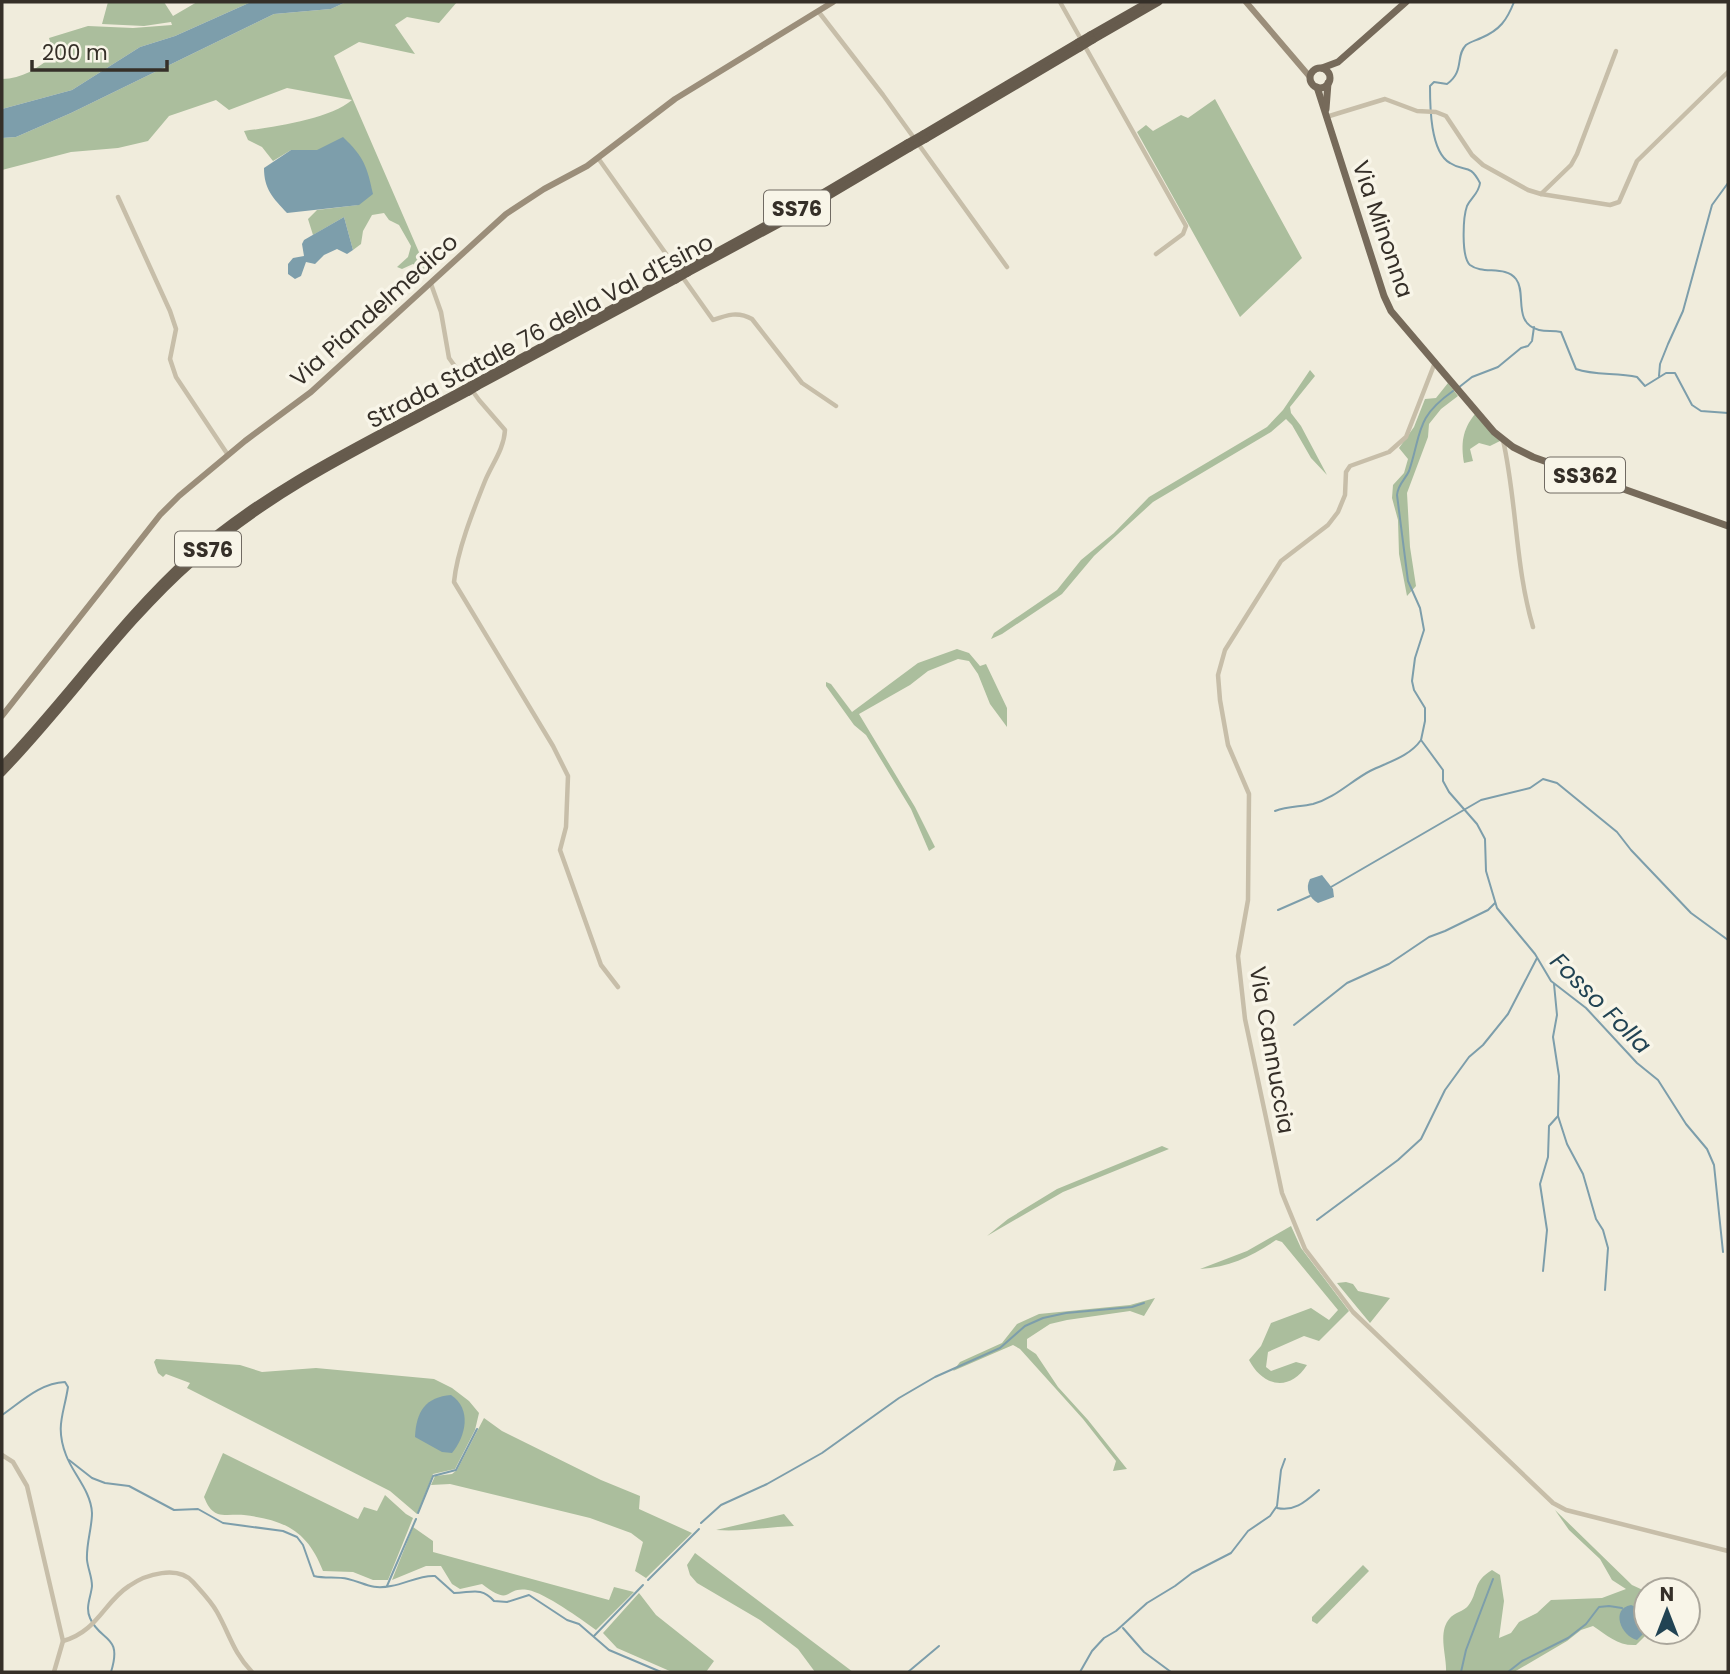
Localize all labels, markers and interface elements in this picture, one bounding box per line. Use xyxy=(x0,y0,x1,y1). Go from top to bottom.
scale bar xyxy=(32,28,166,72)
text: 200 m xyxy=(42,38,108,67)
street label: Via Minonna xyxy=(1345,156,1421,302)
road number: SS76 xyxy=(764,190,830,226)
street label: Via Piandelmedico xyxy=(283,226,465,394)
street label: Strada Statale 76 della Val d'Esino xyxy=(361,226,719,436)
road number: SS362 xyxy=(1545,458,1625,492)
road number: SS76 xyxy=(175,532,241,566)
water label: Fosso Folla xyxy=(1543,945,1659,1061)
street label: Via Cannuccia xyxy=(1242,964,1302,1136)
north arrow xyxy=(1632,1576,1702,1646)
text: N xyxy=(1660,1581,1674,1608)

